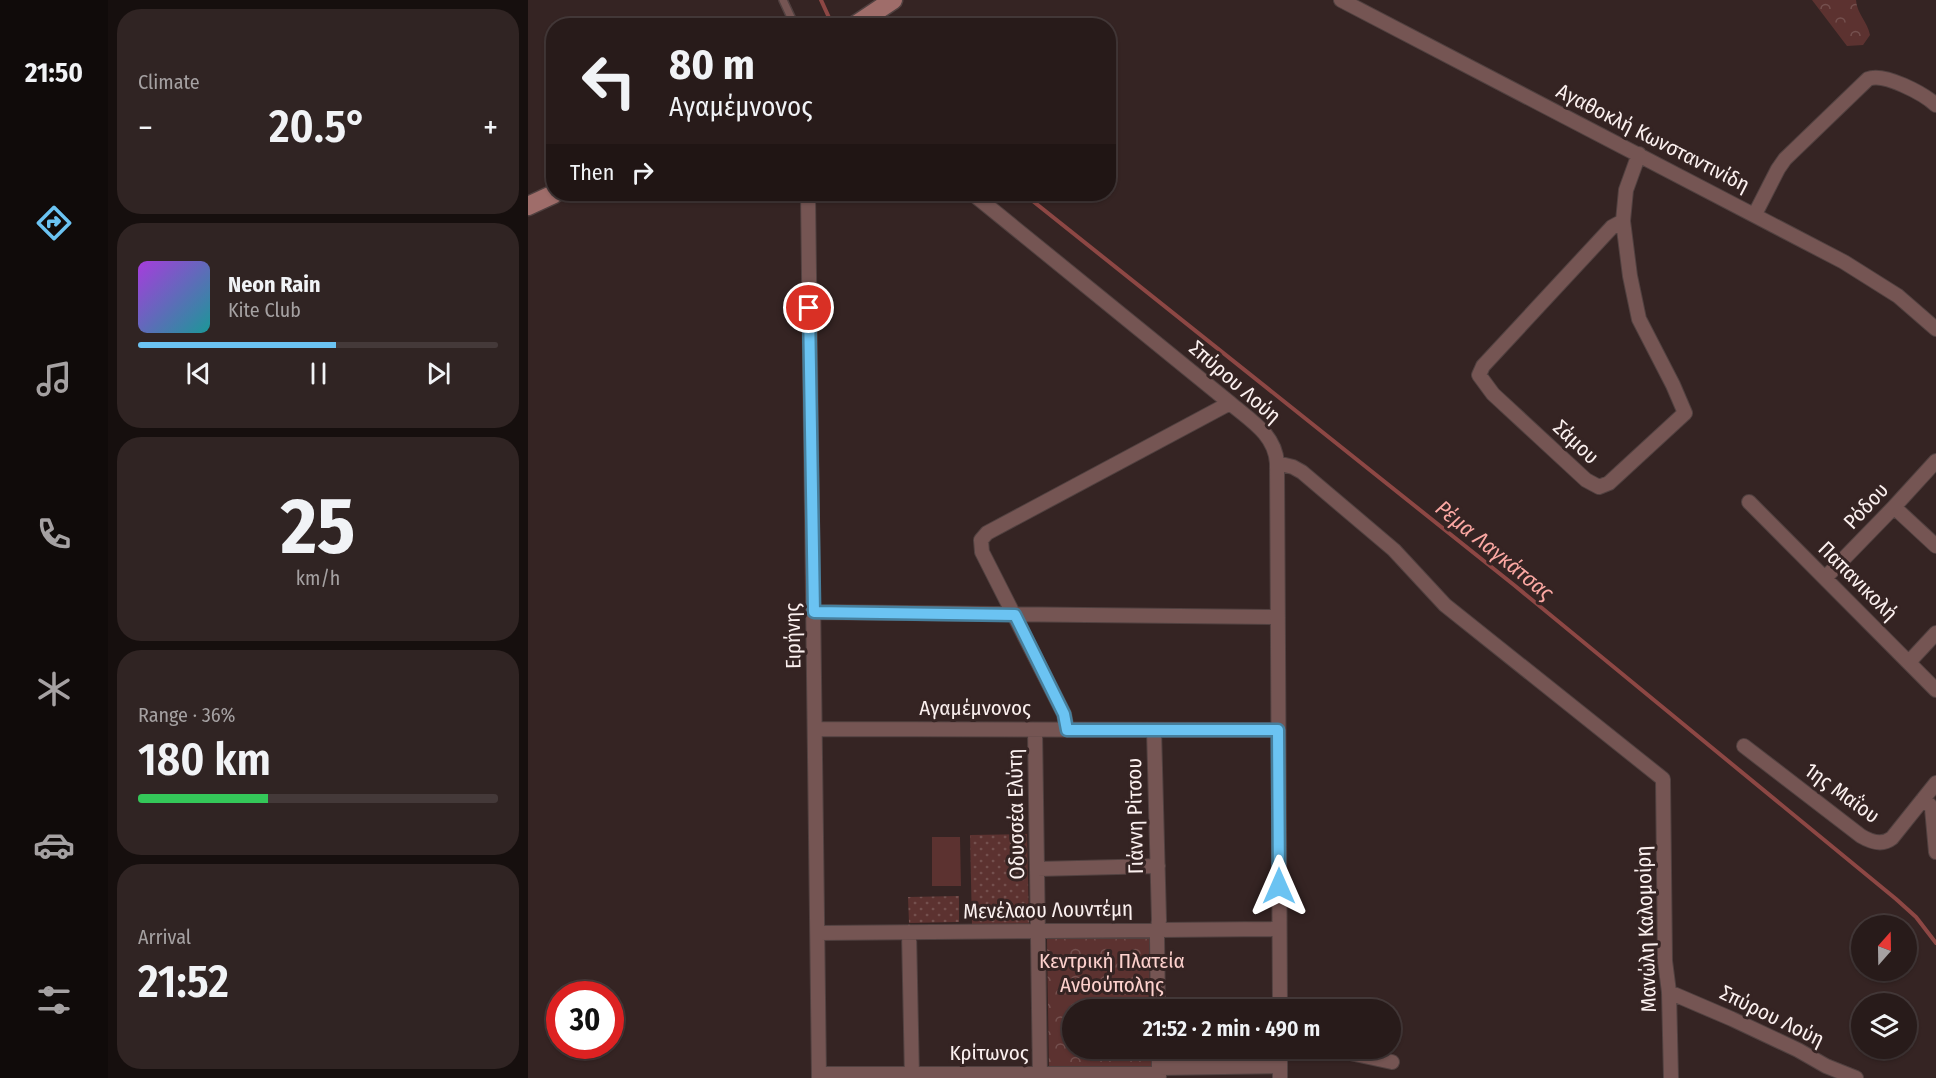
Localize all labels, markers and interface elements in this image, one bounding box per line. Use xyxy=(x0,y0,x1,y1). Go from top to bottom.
text: 80 m xyxy=(669,40,755,90)
icon: left xyxy=(570,42,648,120)
text: 21:50 xyxy=(25,57,83,89)
text: Climate xyxy=(138,70,200,94)
street label: Αγαθοκλή Κωνσταντινίδη xyxy=(1552,78,1754,198)
text: Αγαμέμνονoς xyxy=(669,91,813,123)
text: 20.5° xyxy=(269,100,367,154)
text: − xyxy=(138,108,153,148)
text: + xyxy=(483,108,498,148)
icon: right xyxy=(626,156,659,189)
text: Then xyxy=(570,159,614,186)
icon: directions xyxy=(33,202,75,244)
text: Neon Rain xyxy=(228,271,321,298)
pin xyxy=(783,282,834,333)
icon: arrive xyxy=(792,291,825,324)
text: Kite Club xyxy=(228,298,301,322)
street label: Σπύρου Λούη xyxy=(1184,335,1286,429)
icon: previous xyxy=(182,357,215,390)
icon: pause xyxy=(302,357,335,390)
icon: next xyxy=(422,357,455,390)
icon: music xyxy=(33,358,75,400)
street label: Σάμου xyxy=(1548,414,1604,470)
street label: Ρόδου xyxy=(1838,477,1894,535)
text: 25 xyxy=(281,480,355,574)
water label: Ρέμα Λαγκάτσας xyxy=(1430,495,1560,607)
icon: phone xyxy=(33,513,75,555)
street label: Παπανικολή xyxy=(1813,536,1903,626)
text: km/h xyxy=(296,566,340,590)
street label: Ειρήνης xyxy=(779,603,807,669)
icon: climate xyxy=(33,668,75,710)
street label: Αγαμέμνονoς xyxy=(919,695,1031,721)
text: Range · 36% xyxy=(138,703,236,727)
text: 180 km xyxy=(138,733,271,787)
street label: Οδυσσέα Ελύτη xyxy=(1002,748,1030,880)
street label: 1ης Μαΐου xyxy=(1799,757,1885,829)
street label: Γιάννη Ρίτσου xyxy=(1121,758,1149,874)
icon: car xyxy=(33,824,75,866)
street label: Μανώλη Καλομοίρη xyxy=(1630,845,1662,1013)
position arrow xyxy=(1247,854,1311,918)
street label: Μενέλαου Λουντέμη xyxy=(963,896,1133,924)
north arrow xyxy=(1851,915,1917,981)
map controls xyxy=(1851,915,1917,1059)
text: Arrival xyxy=(138,925,191,949)
park label: Κεντρική Πλατεία Ανθούπολης xyxy=(1039,948,1185,998)
text: 21:52 xyxy=(138,955,229,1009)
icon: filters xyxy=(33,979,75,1021)
street label: Σπύρου Λούη xyxy=(1716,980,1828,1052)
speed limit sign: 30 xyxy=(546,981,624,1059)
button: layers xyxy=(1851,993,1917,1059)
text: 21:52 · 2 min · 490 m xyxy=(1143,1015,1320,1042)
street label: Κρίτωνος xyxy=(949,1040,1029,1066)

